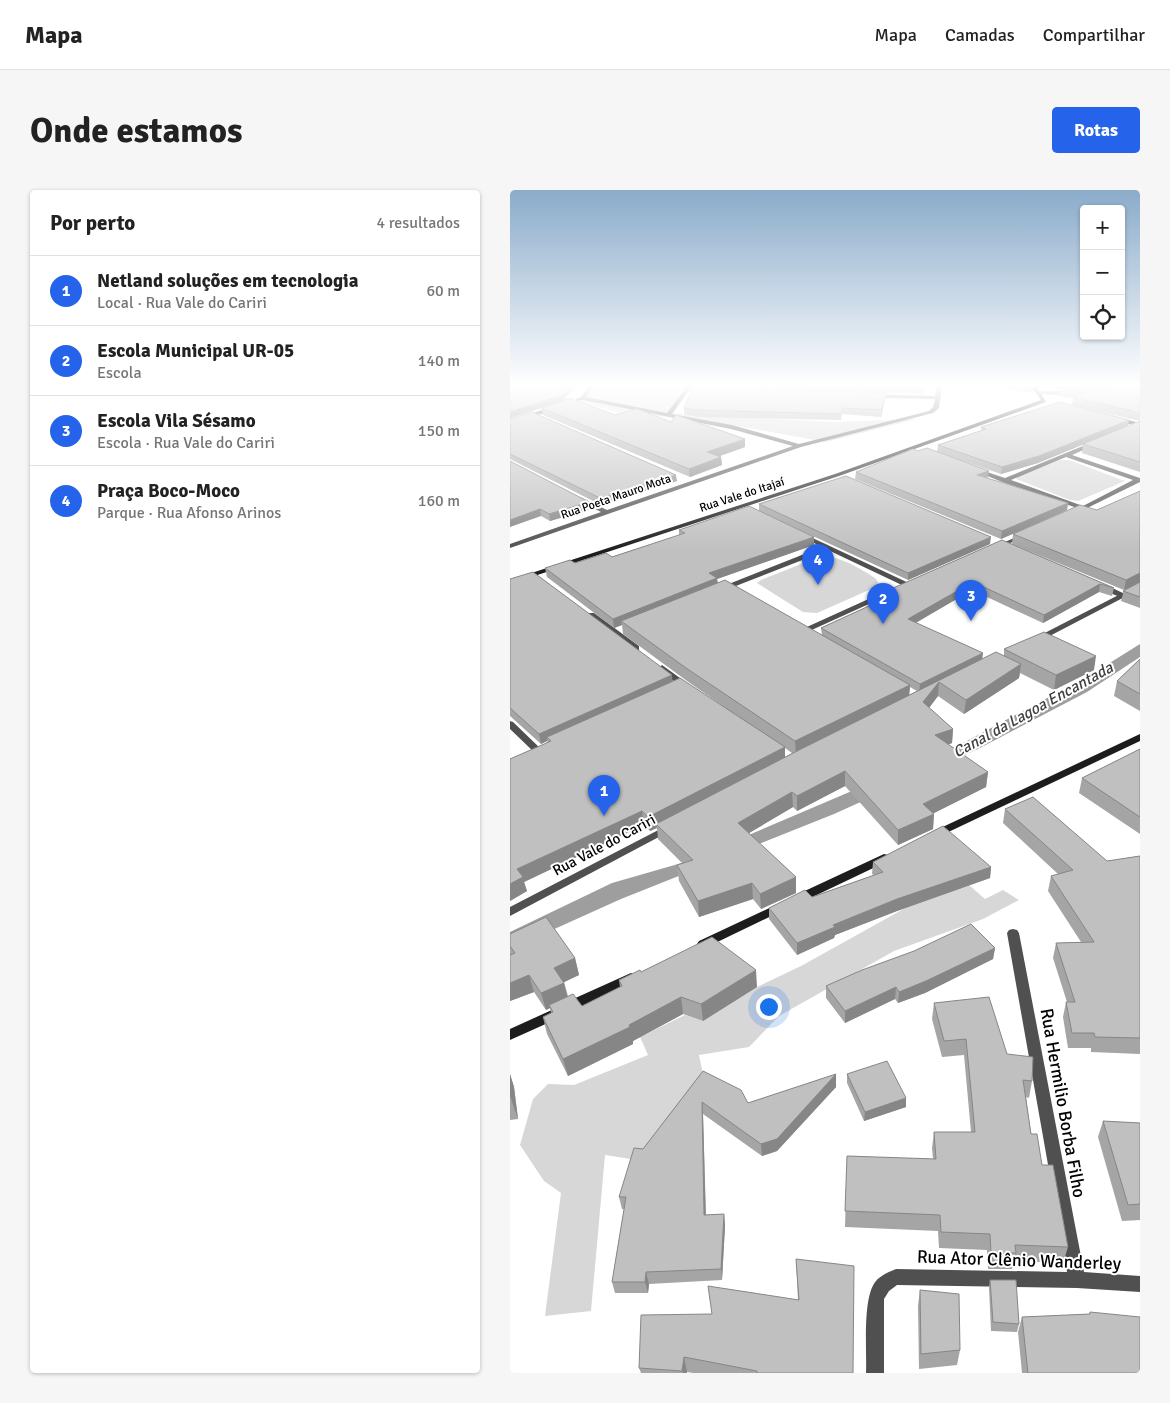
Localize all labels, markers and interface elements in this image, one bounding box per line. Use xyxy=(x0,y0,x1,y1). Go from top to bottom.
text: Mapa xyxy=(25,20,83,50)
text: Mapa xyxy=(875,24,917,46)
text: Camadas xyxy=(945,24,1015,46)
text: Compartilhar xyxy=(1043,24,1145,46)
button: Rotas xyxy=(1052,107,1140,153)
text: Onde estamos xyxy=(30,109,242,152)
map controls xyxy=(1080,205,1125,340)
button: + xyxy=(1080,205,1125,250)
text: Por perto xyxy=(50,210,135,236)
text: 4 resultados xyxy=(377,213,460,233)
button: − xyxy=(1080,250,1125,295)
text: Netland soluções em tecnologia xyxy=(97,269,359,293)
text: 1 xyxy=(62,281,70,301)
text: 60 m xyxy=(426,281,460,301)
text: Local · Rua Vale do Cariri xyxy=(97,293,267,313)
button: locate xyxy=(1080,295,1125,340)
text: Escola Municipal UR-05 xyxy=(97,339,294,363)
text: 2 xyxy=(62,351,70,371)
text: 140 m xyxy=(418,351,460,371)
text: Escola xyxy=(97,363,142,383)
text: Escola Vila Sésamo xyxy=(97,409,256,433)
text: 3 xyxy=(62,421,70,441)
text: 150 m xyxy=(418,421,460,441)
text: Escola · Rua Vale do Cariri xyxy=(97,433,275,453)
street label: Rua Poeta Mauro Mota xyxy=(559,471,673,523)
street label: Rua Vale do Itajaí xyxy=(698,474,787,516)
text: Praça Boco-Moco xyxy=(97,479,240,503)
text: 4 xyxy=(62,491,70,511)
text: 160 m xyxy=(418,491,460,511)
text: Parque · Rua Afonso Arinos xyxy=(97,503,281,523)
pin: 4 xyxy=(802,544,834,585)
pin: 3 xyxy=(955,580,987,621)
pin: 2 xyxy=(867,583,899,624)
water label: Canal da Lagoa Encantada xyxy=(949,657,1117,762)
pin: 1 xyxy=(588,775,620,816)
street label: Rua Vale do Cariri xyxy=(550,810,658,880)
your location xyxy=(756,994,782,1020)
street label: Rua Hermilio Borba Filho xyxy=(1036,1007,1090,1199)
street label: Rua Ator Clênio Wanderley xyxy=(917,1245,1122,1275)

